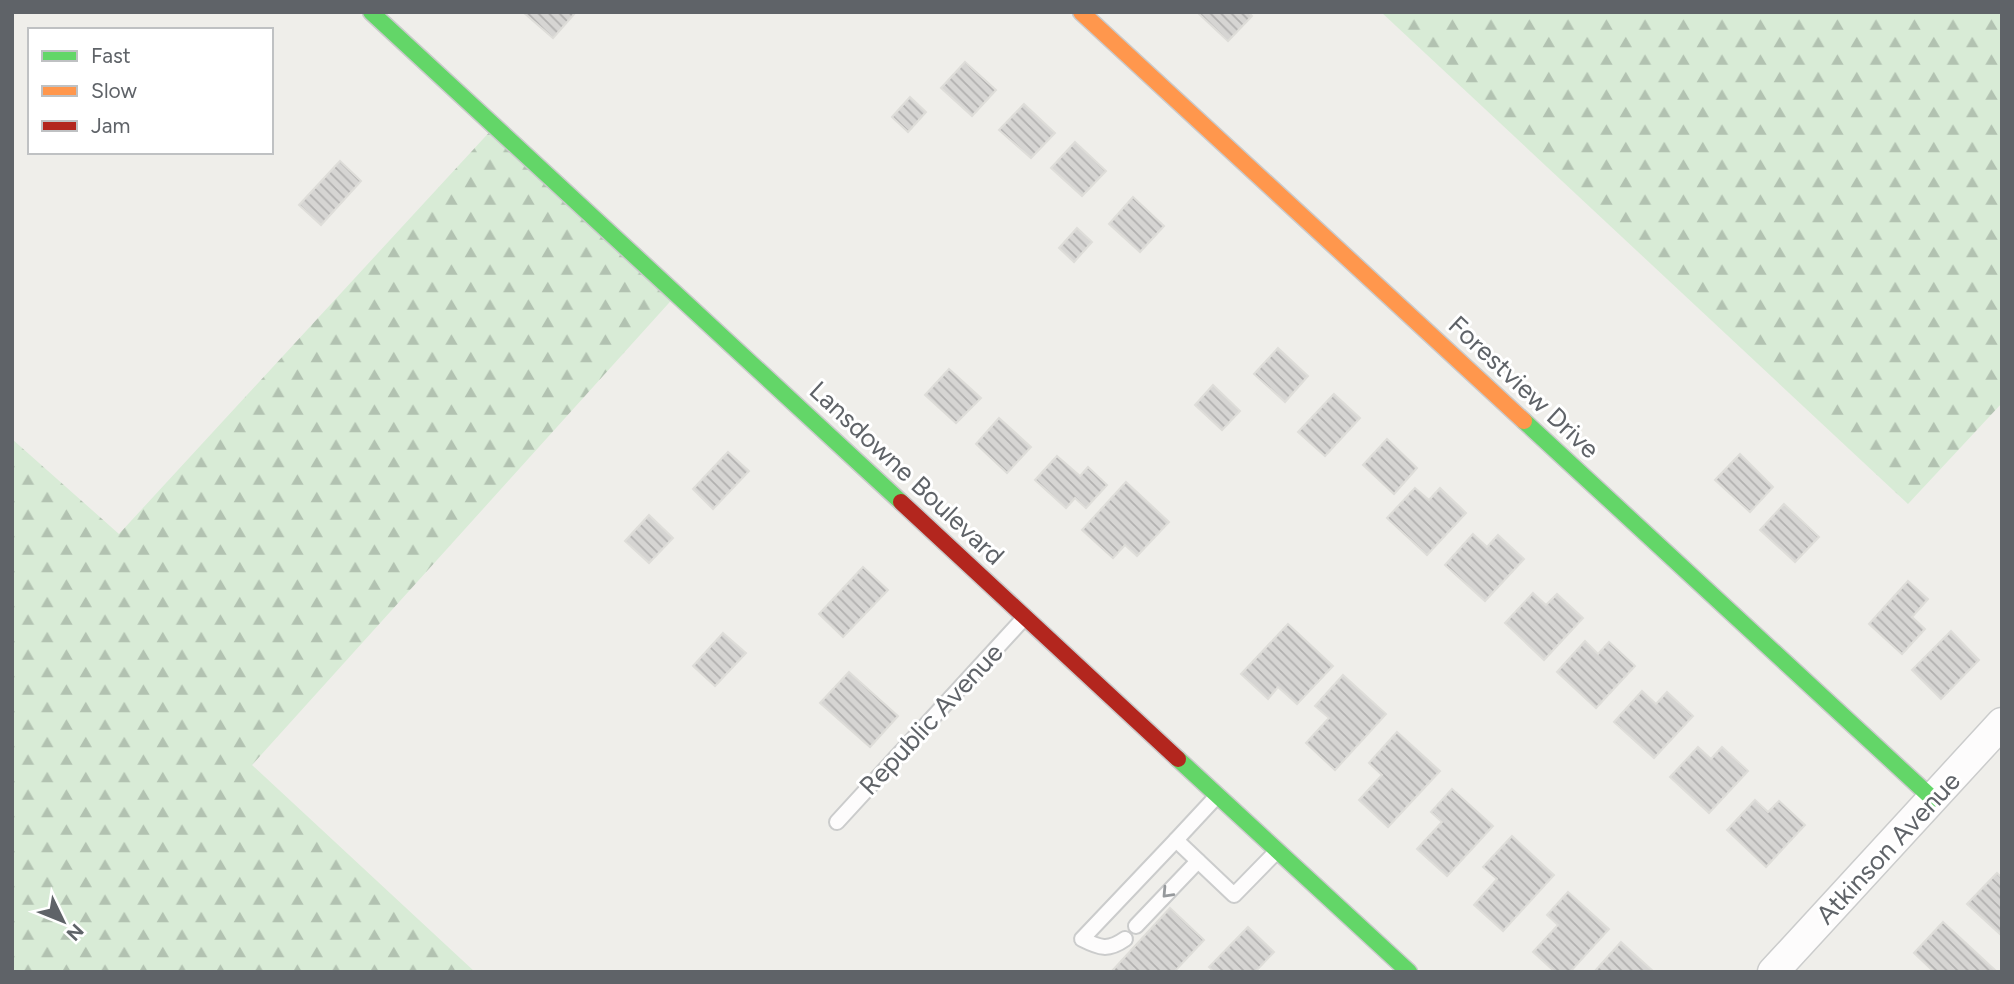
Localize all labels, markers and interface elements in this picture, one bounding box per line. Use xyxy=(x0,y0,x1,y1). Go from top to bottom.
legend xyxy=(28,28,273,154)
text: Fast xyxy=(91,43,131,68)
text: Slow xyxy=(91,78,137,103)
text: Jam xyxy=(91,113,130,138)
street label: Forestview Drive xyxy=(1442,309,1606,465)
street label: Lansdowne Boulevard xyxy=(803,375,1011,571)
street label: Republic Avenue xyxy=(853,637,1009,801)
street label: Atkinson Avenue xyxy=(1809,765,1967,931)
one-way arrow xyxy=(1162,885,1175,898)
north arrow xyxy=(28,886,98,956)
text: N xyxy=(62,919,88,945)

